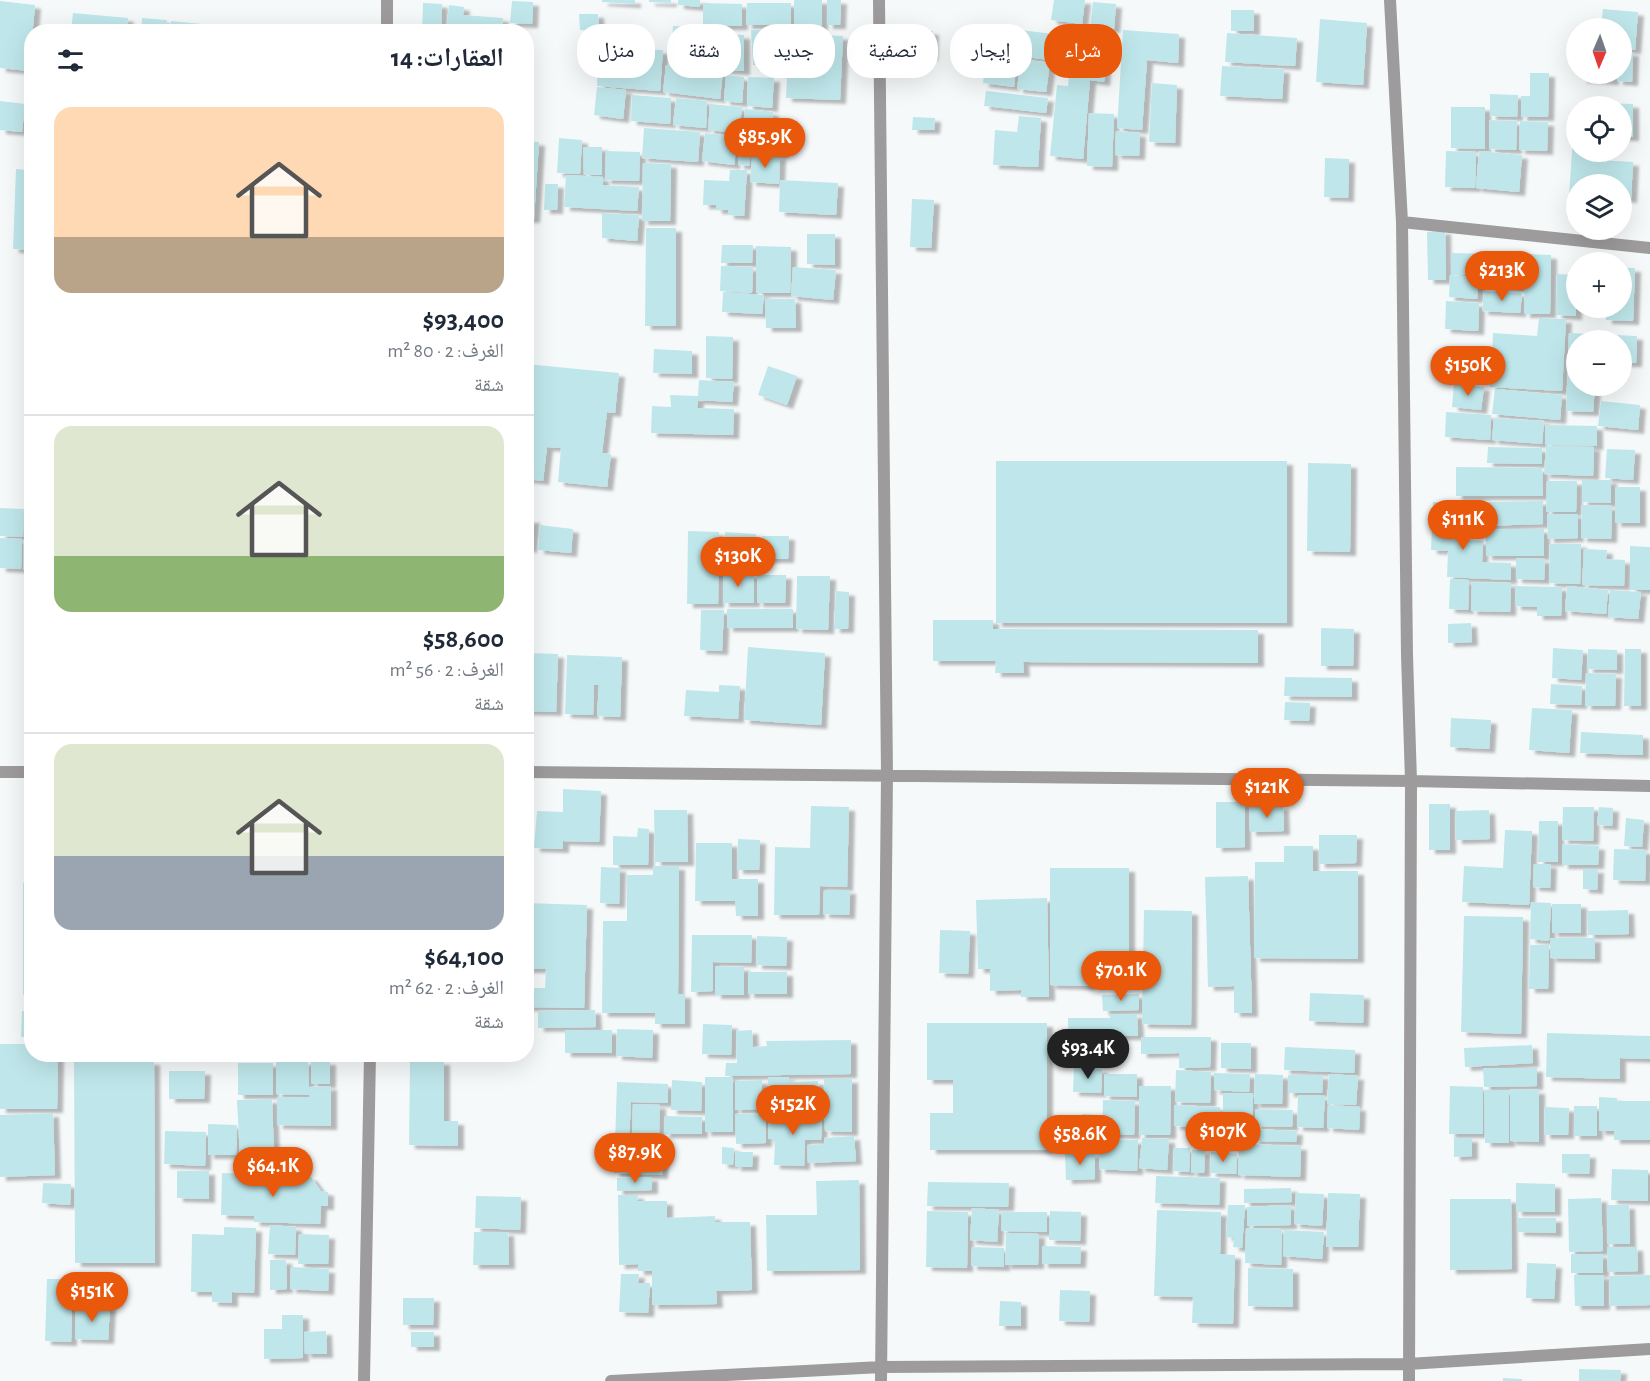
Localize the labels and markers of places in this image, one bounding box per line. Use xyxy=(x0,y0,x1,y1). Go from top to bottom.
pin: $85.9K xyxy=(716,118,814,169)
pin: $213K xyxy=(1460,251,1544,302)
pin: $150K xyxy=(1426,346,1510,397)
pin: $111K xyxy=(1421,500,1505,551)
pin: $130K xyxy=(696,537,780,588)
pin: $121K xyxy=(1225,768,1309,819)
pin: $70.1K xyxy=(1072,951,1170,1002)
pin: $93.4K xyxy=(1039,1029,1137,1080)
pin: $152K xyxy=(751,1085,835,1136)
pin: $107K xyxy=(1181,1112,1265,1163)
pin: $58.6K xyxy=(1031,1115,1129,1166)
pin: $87.9K xyxy=(586,1133,684,1184)
pin: $64.1K xyxy=(224,1147,322,1198)
pin: $151K xyxy=(50,1272,134,1323)

